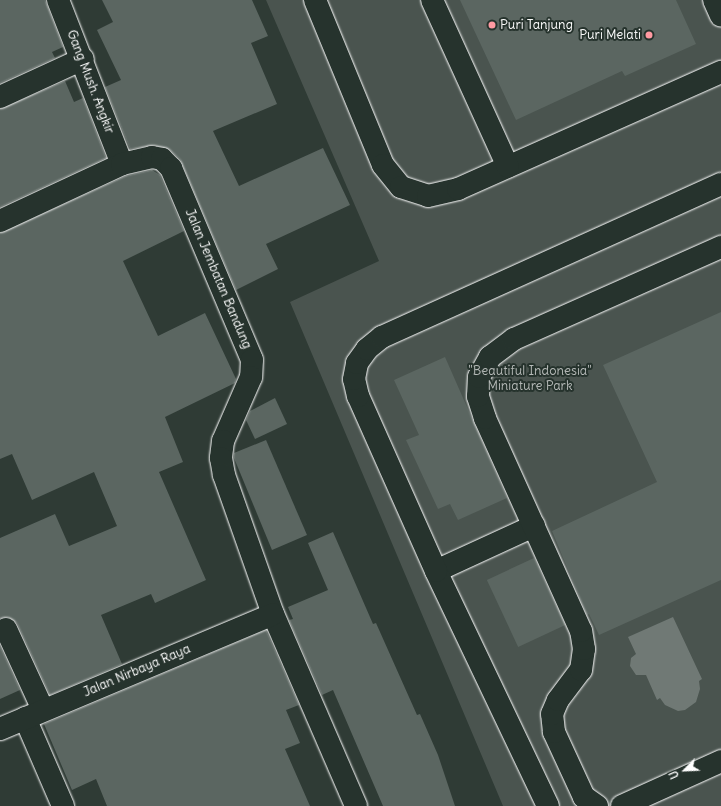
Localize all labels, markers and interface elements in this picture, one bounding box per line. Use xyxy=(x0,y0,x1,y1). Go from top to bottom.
place label: Puri Tanjung xyxy=(500,17,573,33)
marker: Puri Tanjung xyxy=(487,20,497,30)
place label: Puri Melati xyxy=(579,27,641,43)
street label: Gang Mush. Angkir xyxy=(63,28,117,136)
marker: Puri Melati xyxy=(644,30,654,40)
street label: Jalan Jembatan Bandung xyxy=(181,207,255,351)
park label: "Beautiful Indonesia" Miniature Park xyxy=(468,364,592,395)
street label: Jalan Nirbaya Raya xyxy=(81,641,193,701)
north arrow xyxy=(665,750,705,790)
text: U xyxy=(666,769,682,781)

